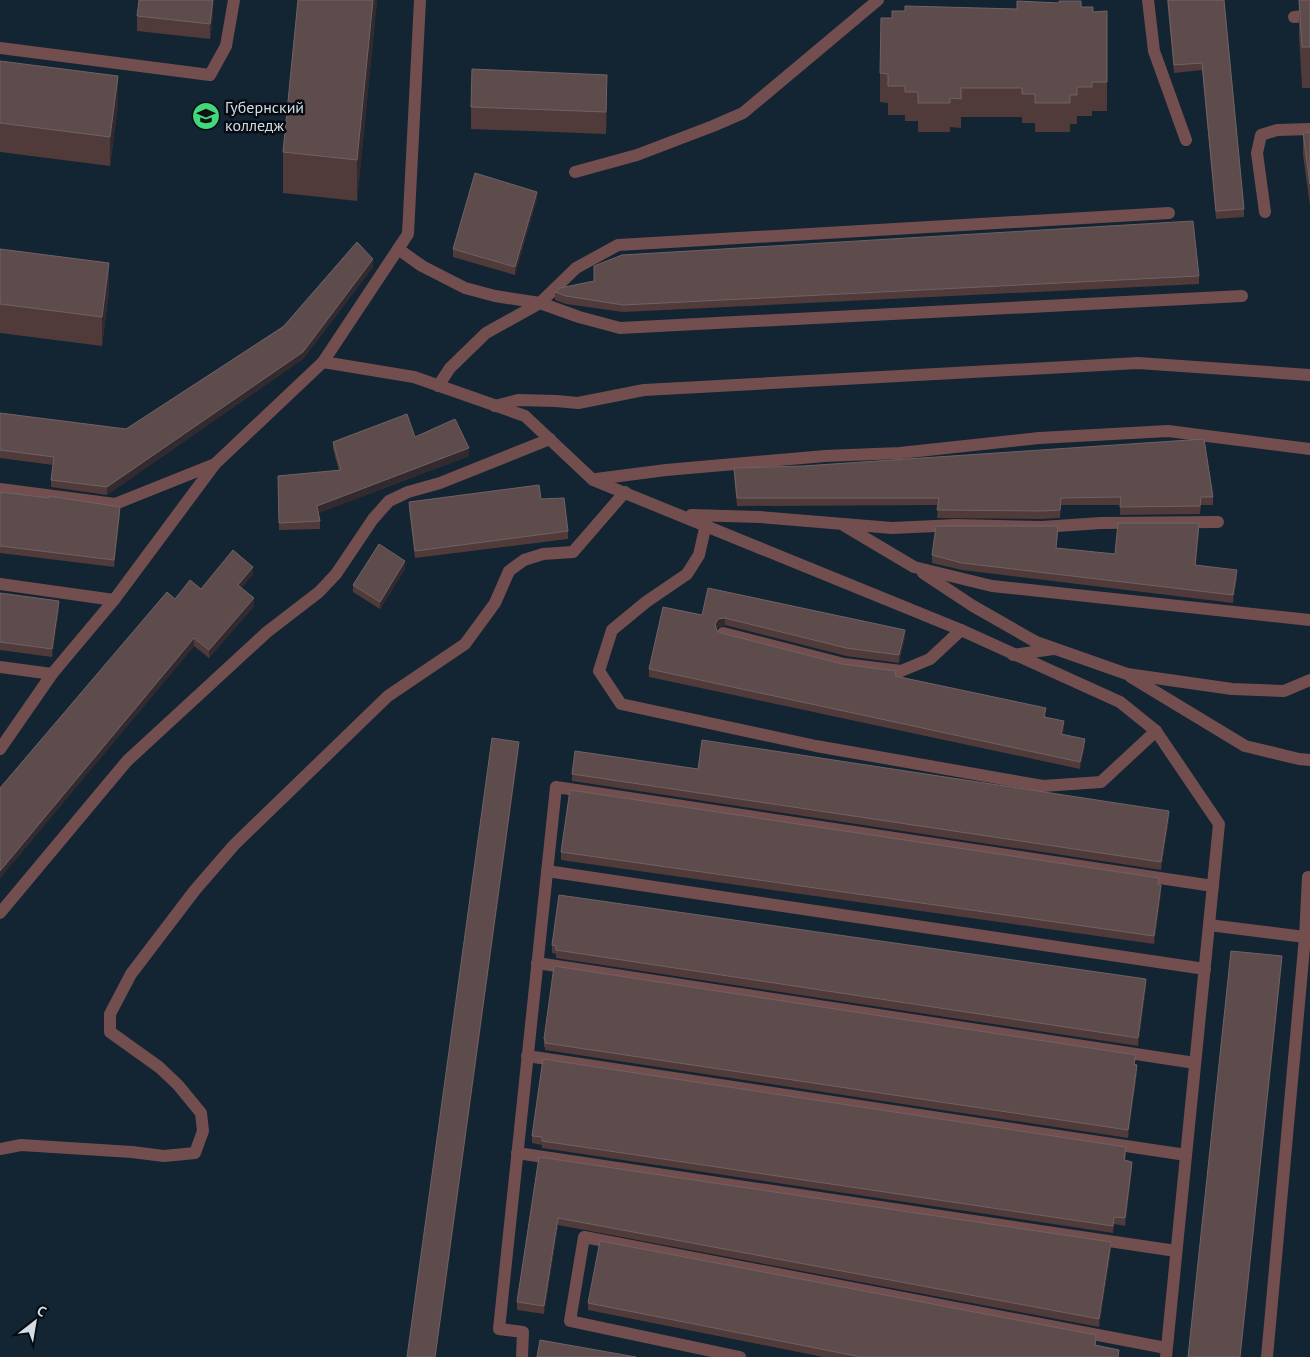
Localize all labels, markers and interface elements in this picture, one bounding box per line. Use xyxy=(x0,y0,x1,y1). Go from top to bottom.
place label: Губернский колледж xyxy=(225,97,304,135)
school or university icon: Губернский колледж xyxy=(191,101,221,131)
north arrow xyxy=(10,1297,60,1347)
text: С xyxy=(34,1301,50,1321)

